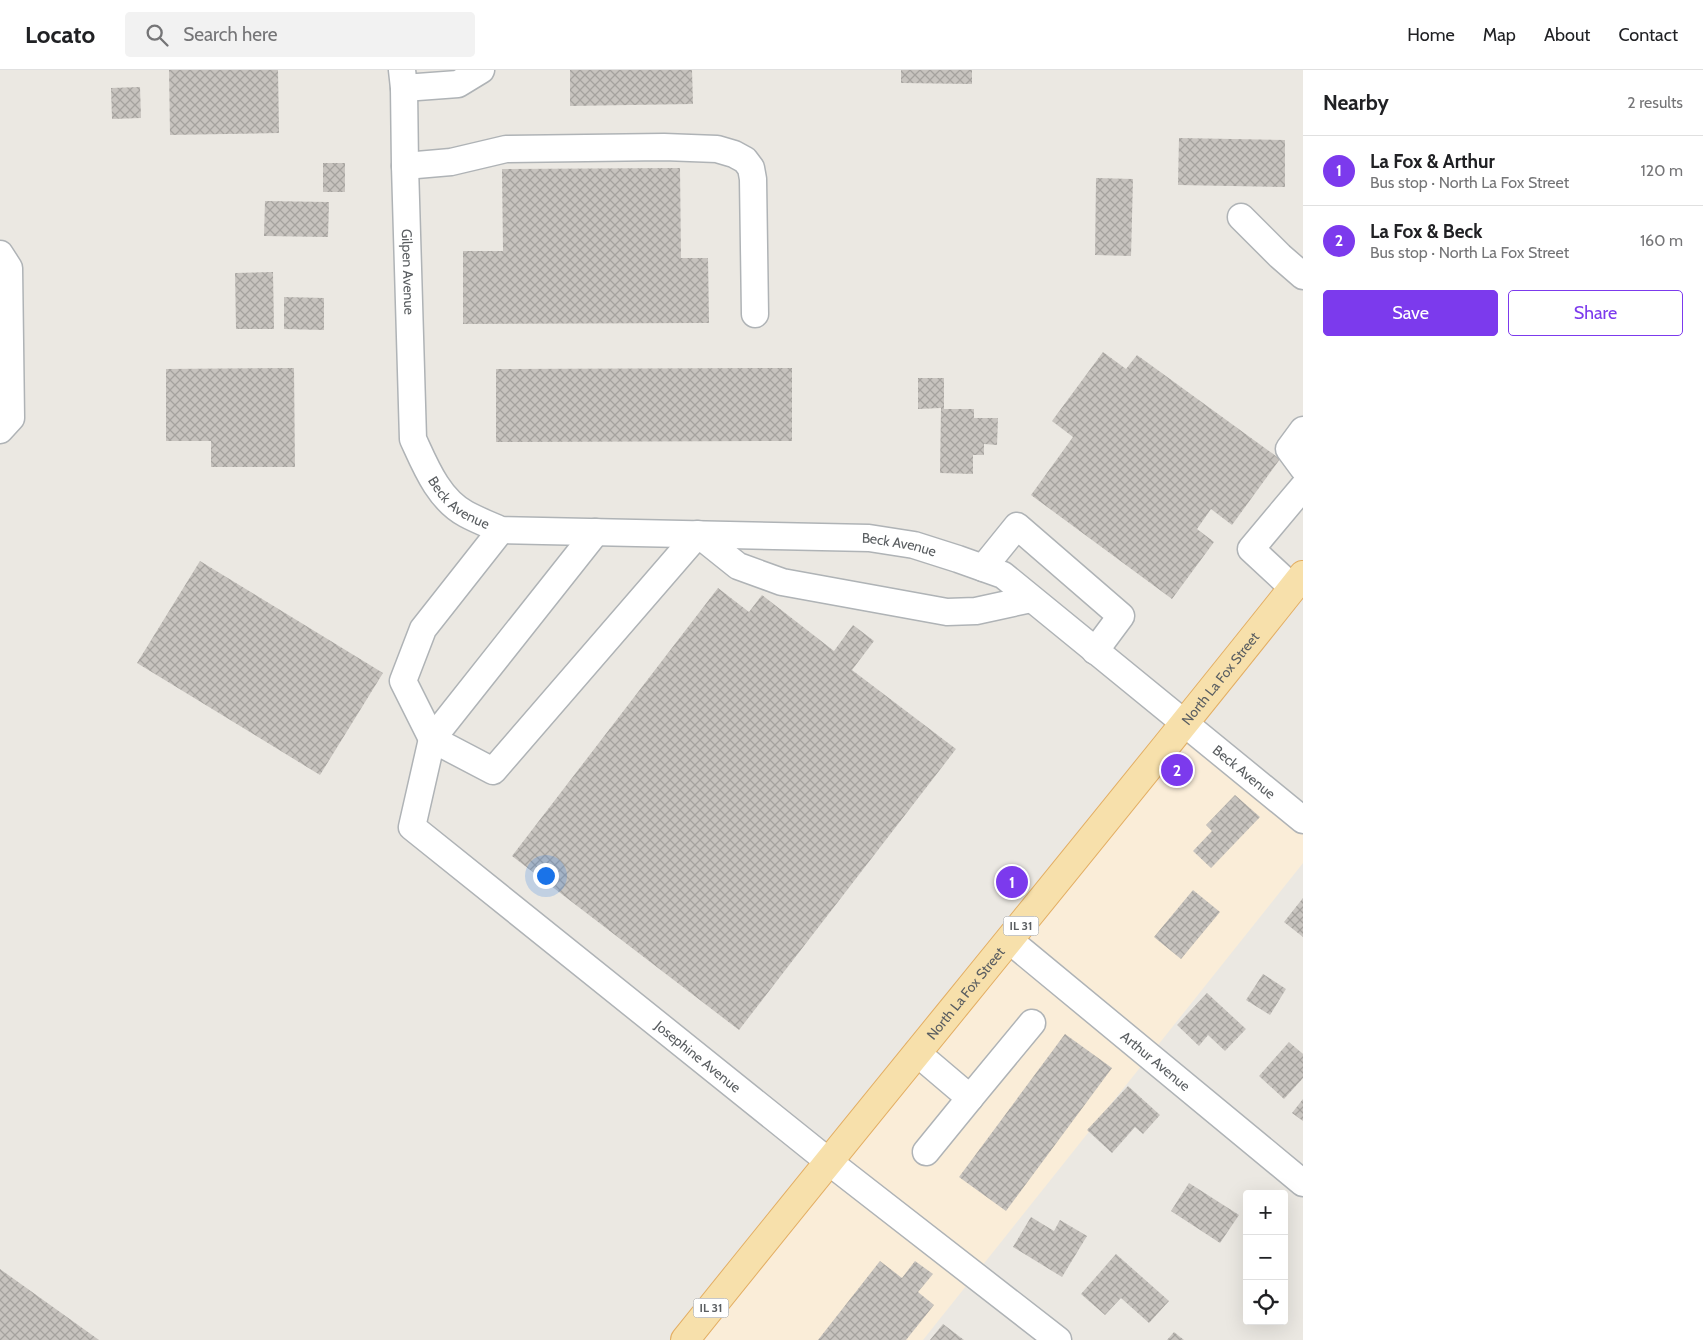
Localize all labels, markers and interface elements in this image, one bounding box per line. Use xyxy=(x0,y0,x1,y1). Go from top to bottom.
search box xyxy=(125,12,475,57)
text: Locato xyxy=(25,20,95,49)
icon: search xyxy=(143,21,171,49)
text: Search here xyxy=(183,23,278,46)
text: Home xyxy=(1407,24,1455,46)
text: Map xyxy=(1483,24,1516,46)
text: About xyxy=(1544,24,1590,46)
text: Contact xyxy=(1618,24,1678,46)
text: Nearby xyxy=(1323,90,1389,115)
text: 2 results xyxy=(1627,93,1683,112)
text: La Fox & Arthur xyxy=(1370,150,1495,173)
text: 1 xyxy=(1336,161,1342,180)
text: 120 m xyxy=(1641,161,1683,180)
text: Bus stop · North La Fox Street xyxy=(1370,173,1569,192)
text: La Fox & Beck xyxy=(1370,220,1482,243)
street label: Gilpen Avenue xyxy=(398,229,418,315)
text: 2 xyxy=(1335,231,1343,250)
text: 160 m xyxy=(1640,231,1683,250)
text: Bus stop · North La Fox Street xyxy=(1370,243,1569,262)
button: Save xyxy=(1323,290,1498,336)
button: Share xyxy=(1508,290,1683,336)
street label: Beck Avenue xyxy=(424,473,492,533)
street label: Beck Avenue xyxy=(862,529,939,561)
street label: North La Fox Street xyxy=(1178,628,1263,729)
street label: Beck Avenue xyxy=(1209,741,1279,803)
pin: 2 xyxy=(1161,751,1193,789)
your location xyxy=(533,863,559,889)
pin: 1 xyxy=(996,863,1028,901)
road number: IL 31 xyxy=(1004,916,1038,936)
street label: North La Fox Street xyxy=(923,943,1009,1043)
street label: Josephine Avenue xyxy=(651,1016,744,1096)
street label: Arthur Avenue xyxy=(1117,1027,1194,1095)
map controls xyxy=(1243,1190,1288,1325)
button: + xyxy=(1243,1190,1288,1235)
button: − xyxy=(1243,1235,1288,1280)
button: locate xyxy=(1243,1280,1288,1325)
road number: IL 31 xyxy=(694,1298,728,1318)

